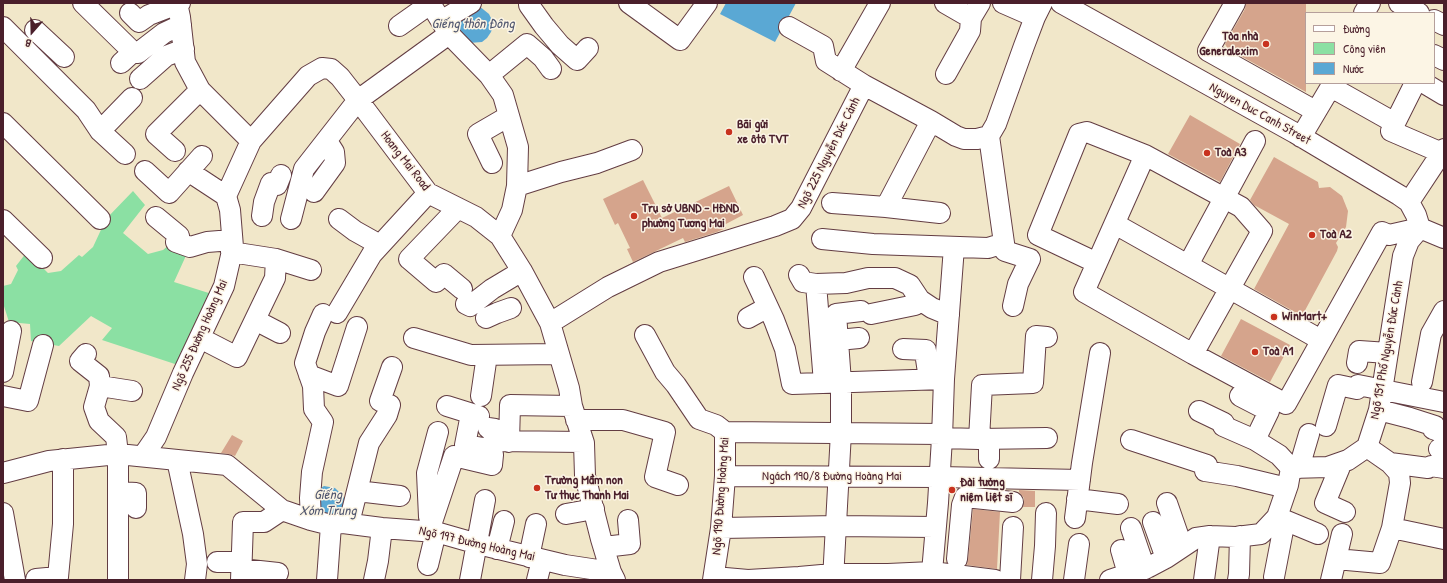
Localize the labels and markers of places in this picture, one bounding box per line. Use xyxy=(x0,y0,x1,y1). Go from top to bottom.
place label: Tòa nhà Generalexim xyxy=(1199,29,1258,60)
marker: Tòa nhà Generalexim xyxy=(1261,39,1271,49)
place label: Bãi gửi xe ôtô TVT xyxy=(737,117,788,148)
marker: Bãi gửi xe ôtô TVT xyxy=(724,127,734,137)
place label: Toà A3 xyxy=(1215,145,1247,161)
marker: Toà A3 xyxy=(1202,148,1212,158)
place label: Trụ sở UBND - HĐND phường Tương Mai xyxy=(642,201,739,232)
marker: Trụ sở UBND - HĐND phường Tương Mai xyxy=(629,211,639,221)
place label: Toà A2 xyxy=(1320,227,1352,243)
marker: Toà A2 xyxy=(1307,230,1317,240)
place label: WinMart+ xyxy=(1282,309,1327,325)
marker: WinMart+ xyxy=(1269,312,1279,322)
place label: Toà A1 xyxy=(1263,344,1293,360)
marker: Toà A1 xyxy=(1250,347,1260,357)
place label: Trường Mầm non Tư thục Thanh Mai xyxy=(545,473,629,504)
place label: Đài tưởng niệm liệt sĩ xyxy=(960,475,1013,506)
marker: Trường Mầm non Tư thục Thanh Mai xyxy=(532,483,542,493)
marker: Đài tưởng niệm liệt sĩ xyxy=(947,485,957,495)

